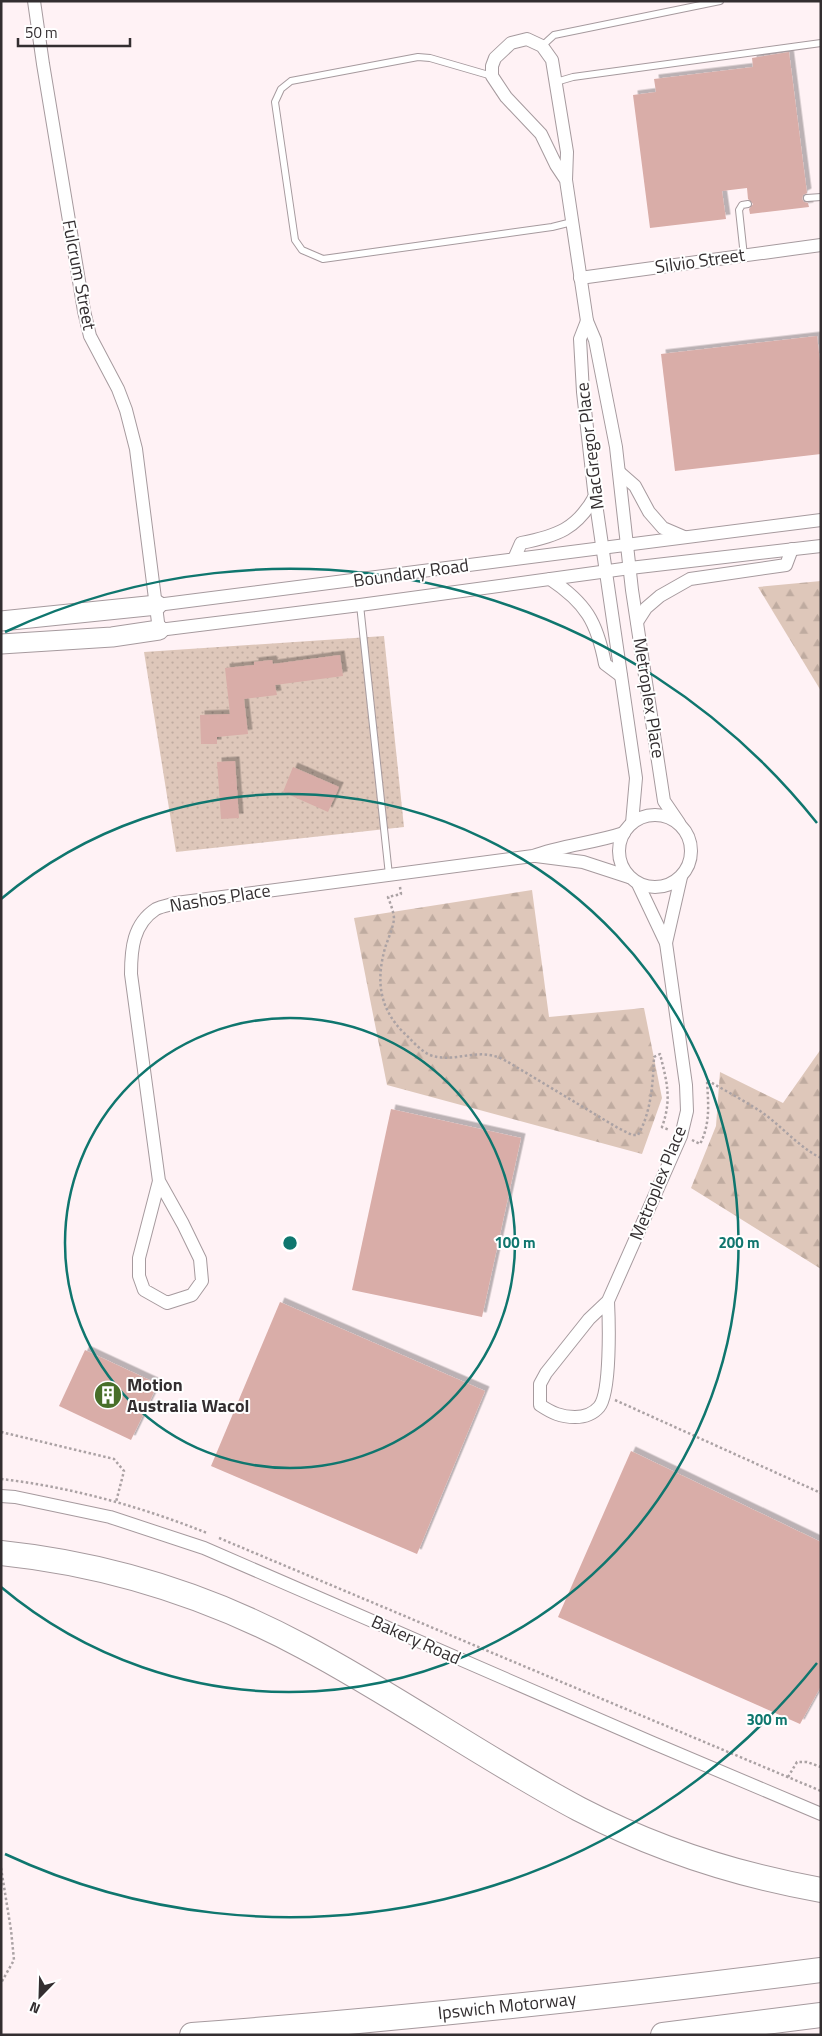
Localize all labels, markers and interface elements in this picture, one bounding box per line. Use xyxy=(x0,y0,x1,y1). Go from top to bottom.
scale bar xyxy=(18,15,130,47)
text: 50 m xyxy=(25,21,58,44)
street label: Fulcrum Street xyxy=(56,217,104,333)
street label: Silvio Street xyxy=(653,241,747,280)
street label: MacGregor Place xyxy=(568,381,611,511)
street label: Boundary Road xyxy=(352,551,470,594)
street label: Metroplex Place xyxy=(627,636,672,760)
street label: Nashos Place xyxy=(168,876,272,919)
street label: Metroplex Place xyxy=(622,1121,693,1244)
text: 100 m xyxy=(494,1231,536,1254)
text: 200 m xyxy=(718,1231,760,1254)
centre of rings xyxy=(281,1234,299,1252)
place label: Motion Australia Wacol xyxy=(127,1371,249,1419)
building icon: Motion Australia Wacol xyxy=(93,1380,123,1410)
street label: Bakery Road xyxy=(367,1608,465,1671)
text: 300 m xyxy=(746,1708,788,1731)
north arrow xyxy=(15,1971,65,2021)
street label: Ipswich Motorway xyxy=(436,1985,578,2026)
text: N xyxy=(26,1997,43,2020)

